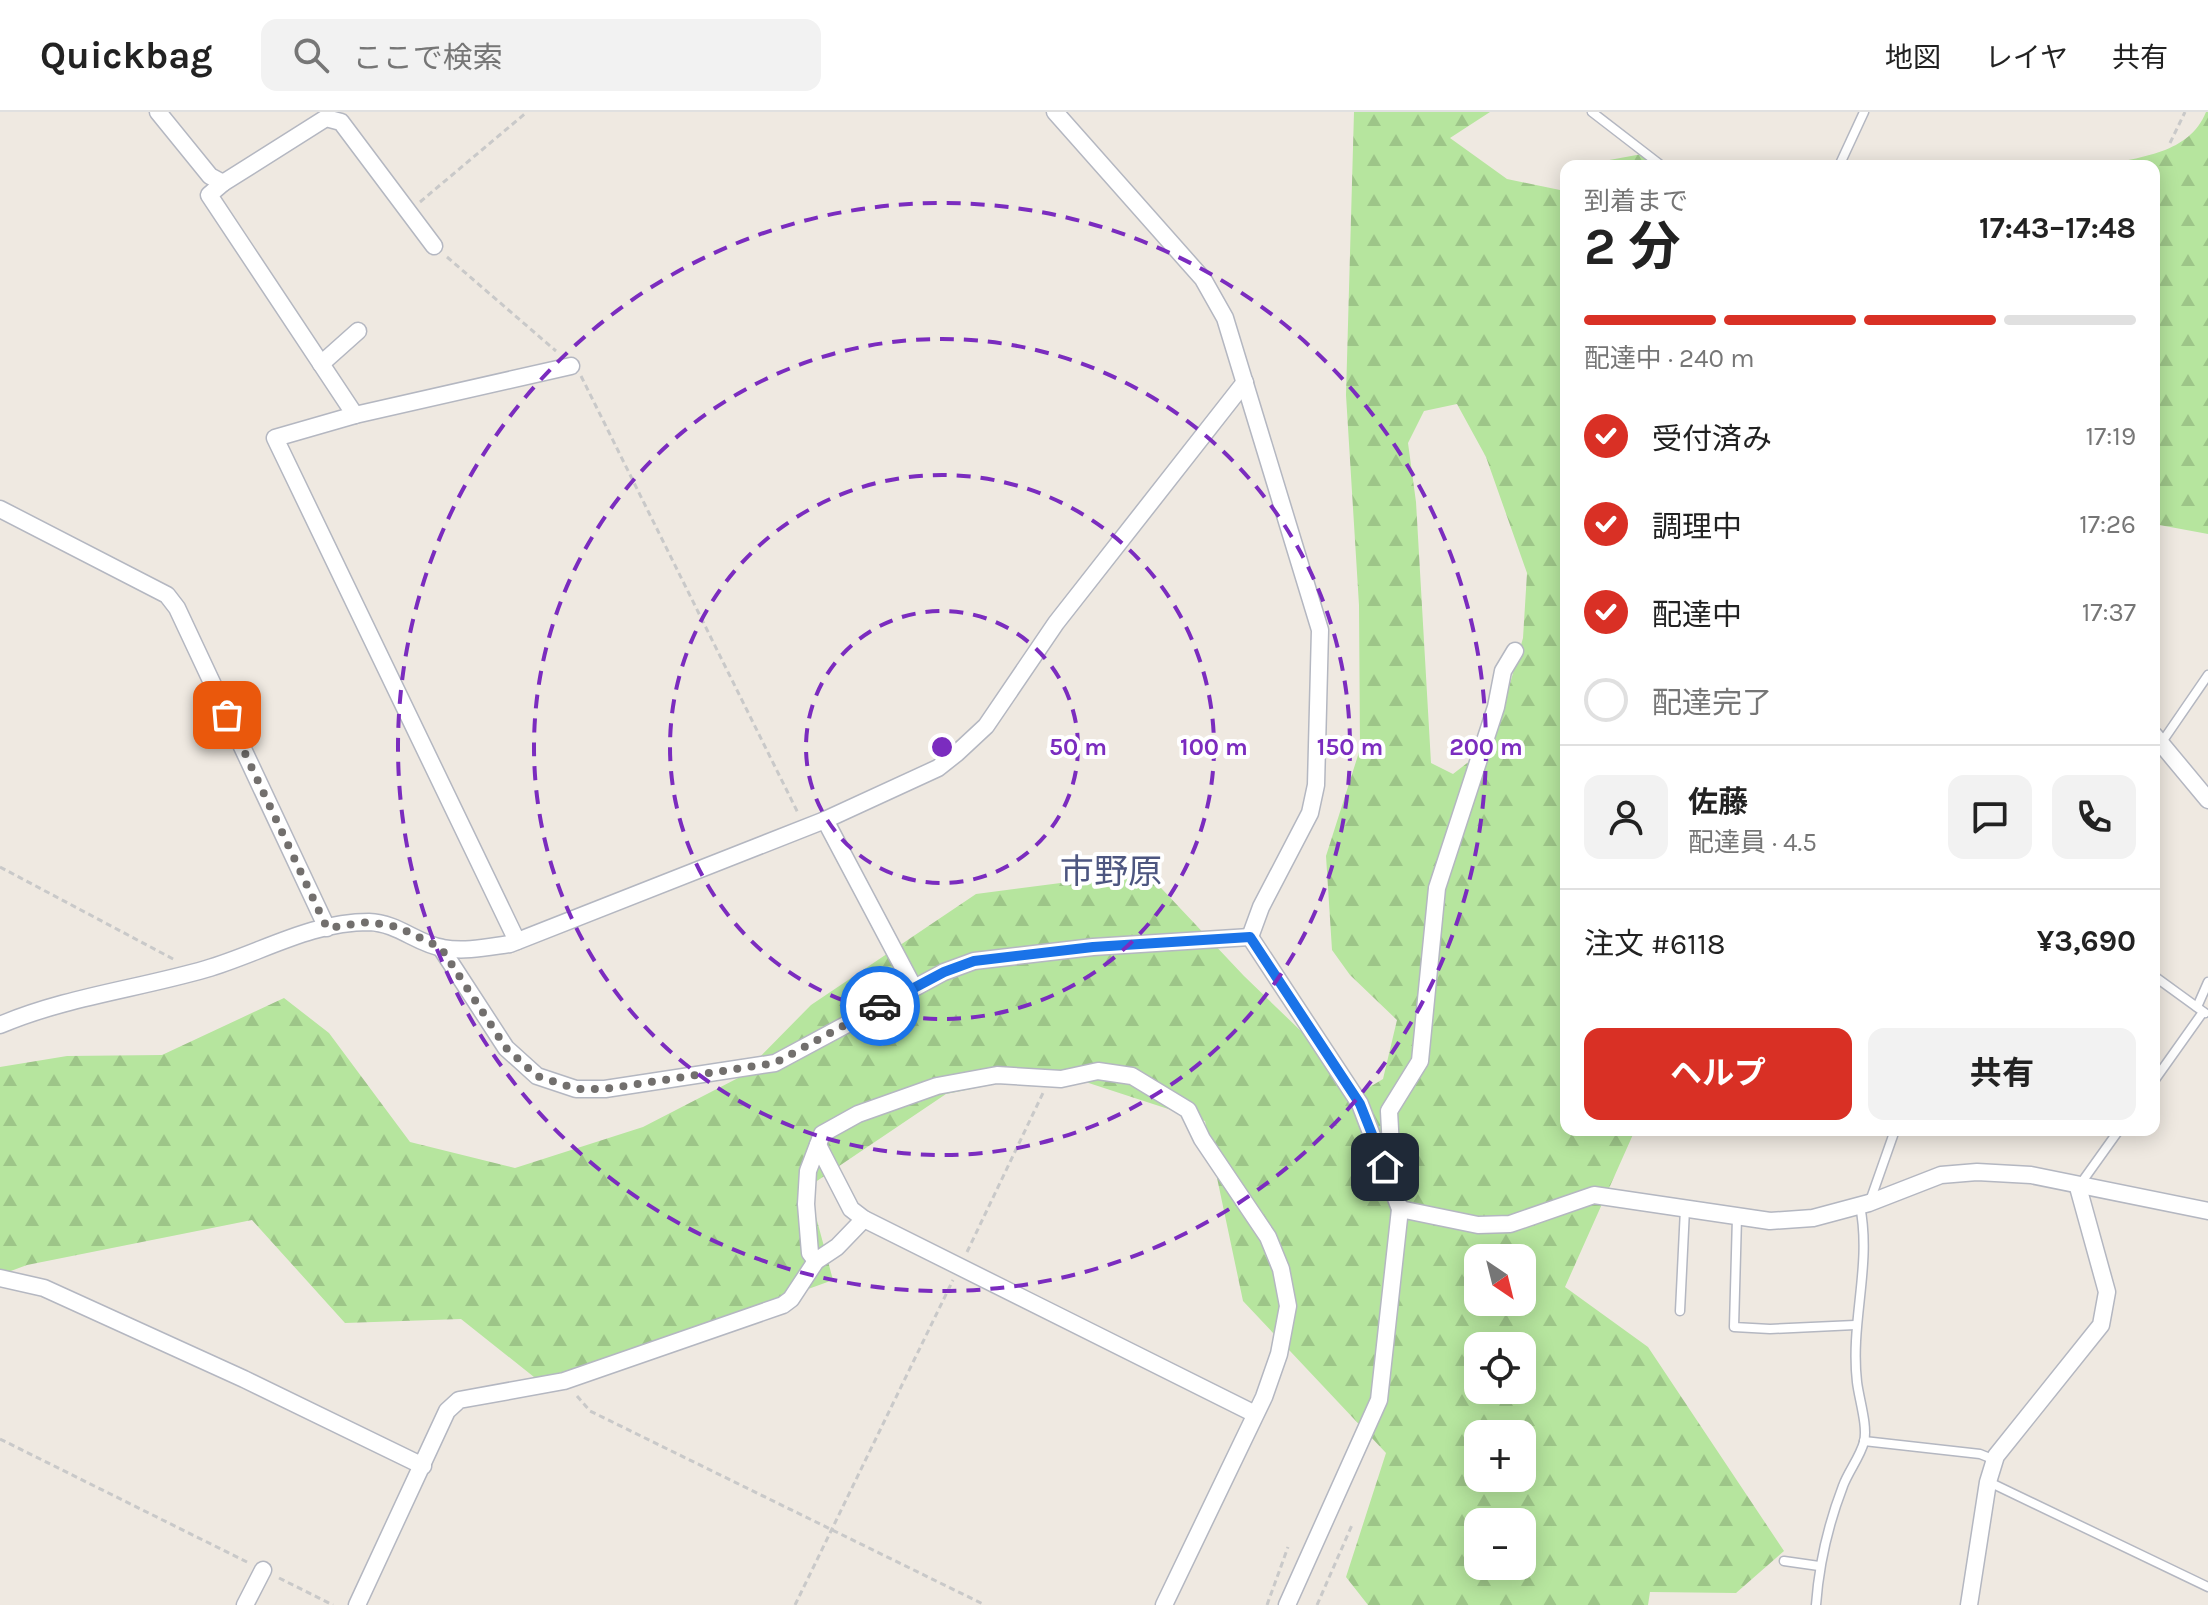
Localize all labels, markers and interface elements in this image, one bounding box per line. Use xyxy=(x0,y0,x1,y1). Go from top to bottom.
search box xyxy=(261,19,821,91)
text: Quickbag xyxy=(40,33,213,78)
icon: search xyxy=(289,33,333,77)
text: ここで検索 xyxy=(353,40,503,76)
text: 地図 xyxy=(1885,41,1941,74)
text: レイヤ xyxy=(1985,41,2068,74)
text: 共有 xyxy=(2112,41,2168,74)
text: 到着まで xyxy=(1584,186,1688,217)
text: 17:43–17:48 xyxy=(1979,210,2136,246)
text: 2 分 xyxy=(1584,216,1681,277)
text: 配達中 · 240 m xyxy=(1584,343,1755,374)
icon: check xyxy=(1584,414,1628,458)
text: 受付済み xyxy=(1652,421,1772,457)
text: 17:19 xyxy=(2086,421,2136,452)
icon: check xyxy=(1584,502,1628,546)
text: 調理中 xyxy=(1652,509,1742,545)
text: 17:26 xyxy=(2079,509,2136,540)
icon: check xyxy=(1584,590,1628,634)
text: 配達中 xyxy=(1652,597,1742,633)
text: 17:37 xyxy=(2082,597,2136,628)
pin xyxy=(193,681,261,749)
text: 配達完了 xyxy=(1652,685,1772,721)
icon: bag xyxy=(205,693,249,737)
centre of rings xyxy=(928,733,956,761)
text: 50 m xyxy=(1049,733,1107,761)
text: 100 m xyxy=(1180,733,1248,761)
text: 150 m xyxy=(1317,733,1383,761)
text: 200 m xyxy=(1449,733,1523,761)
button: person xyxy=(1584,775,1668,859)
button: chat xyxy=(1948,775,2032,859)
button: phone xyxy=(2052,775,2136,859)
text: 佐藤 xyxy=(1688,784,1748,820)
text: 配達員 · 4.5 xyxy=(1688,827,1817,858)
district label: 市野原 xyxy=(1060,852,1162,892)
text: ¥3,690 xyxy=(2037,923,2136,959)
text: 注文 #6118 xyxy=(1584,926,1725,962)
courier xyxy=(840,966,920,1046)
icon: car xyxy=(858,984,902,1028)
button: ヘルプ xyxy=(1584,1028,1852,1120)
button: 共有 xyxy=(1868,1028,2136,1120)
pin xyxy=(1351,1133,1419,1201)
icon: home xyxy=(1363,1145,1407,1189)
north arrow xyxy=(1464,1244,1536,1316)
map controls xyxy=(1464,1244,1536,1580)
button: locate xyxy=(1464,1332,1536,1404)
button: + xyxy=(1464,1420,1536,1492)
button: − xyxy=(1464,1508,1536,1580)

